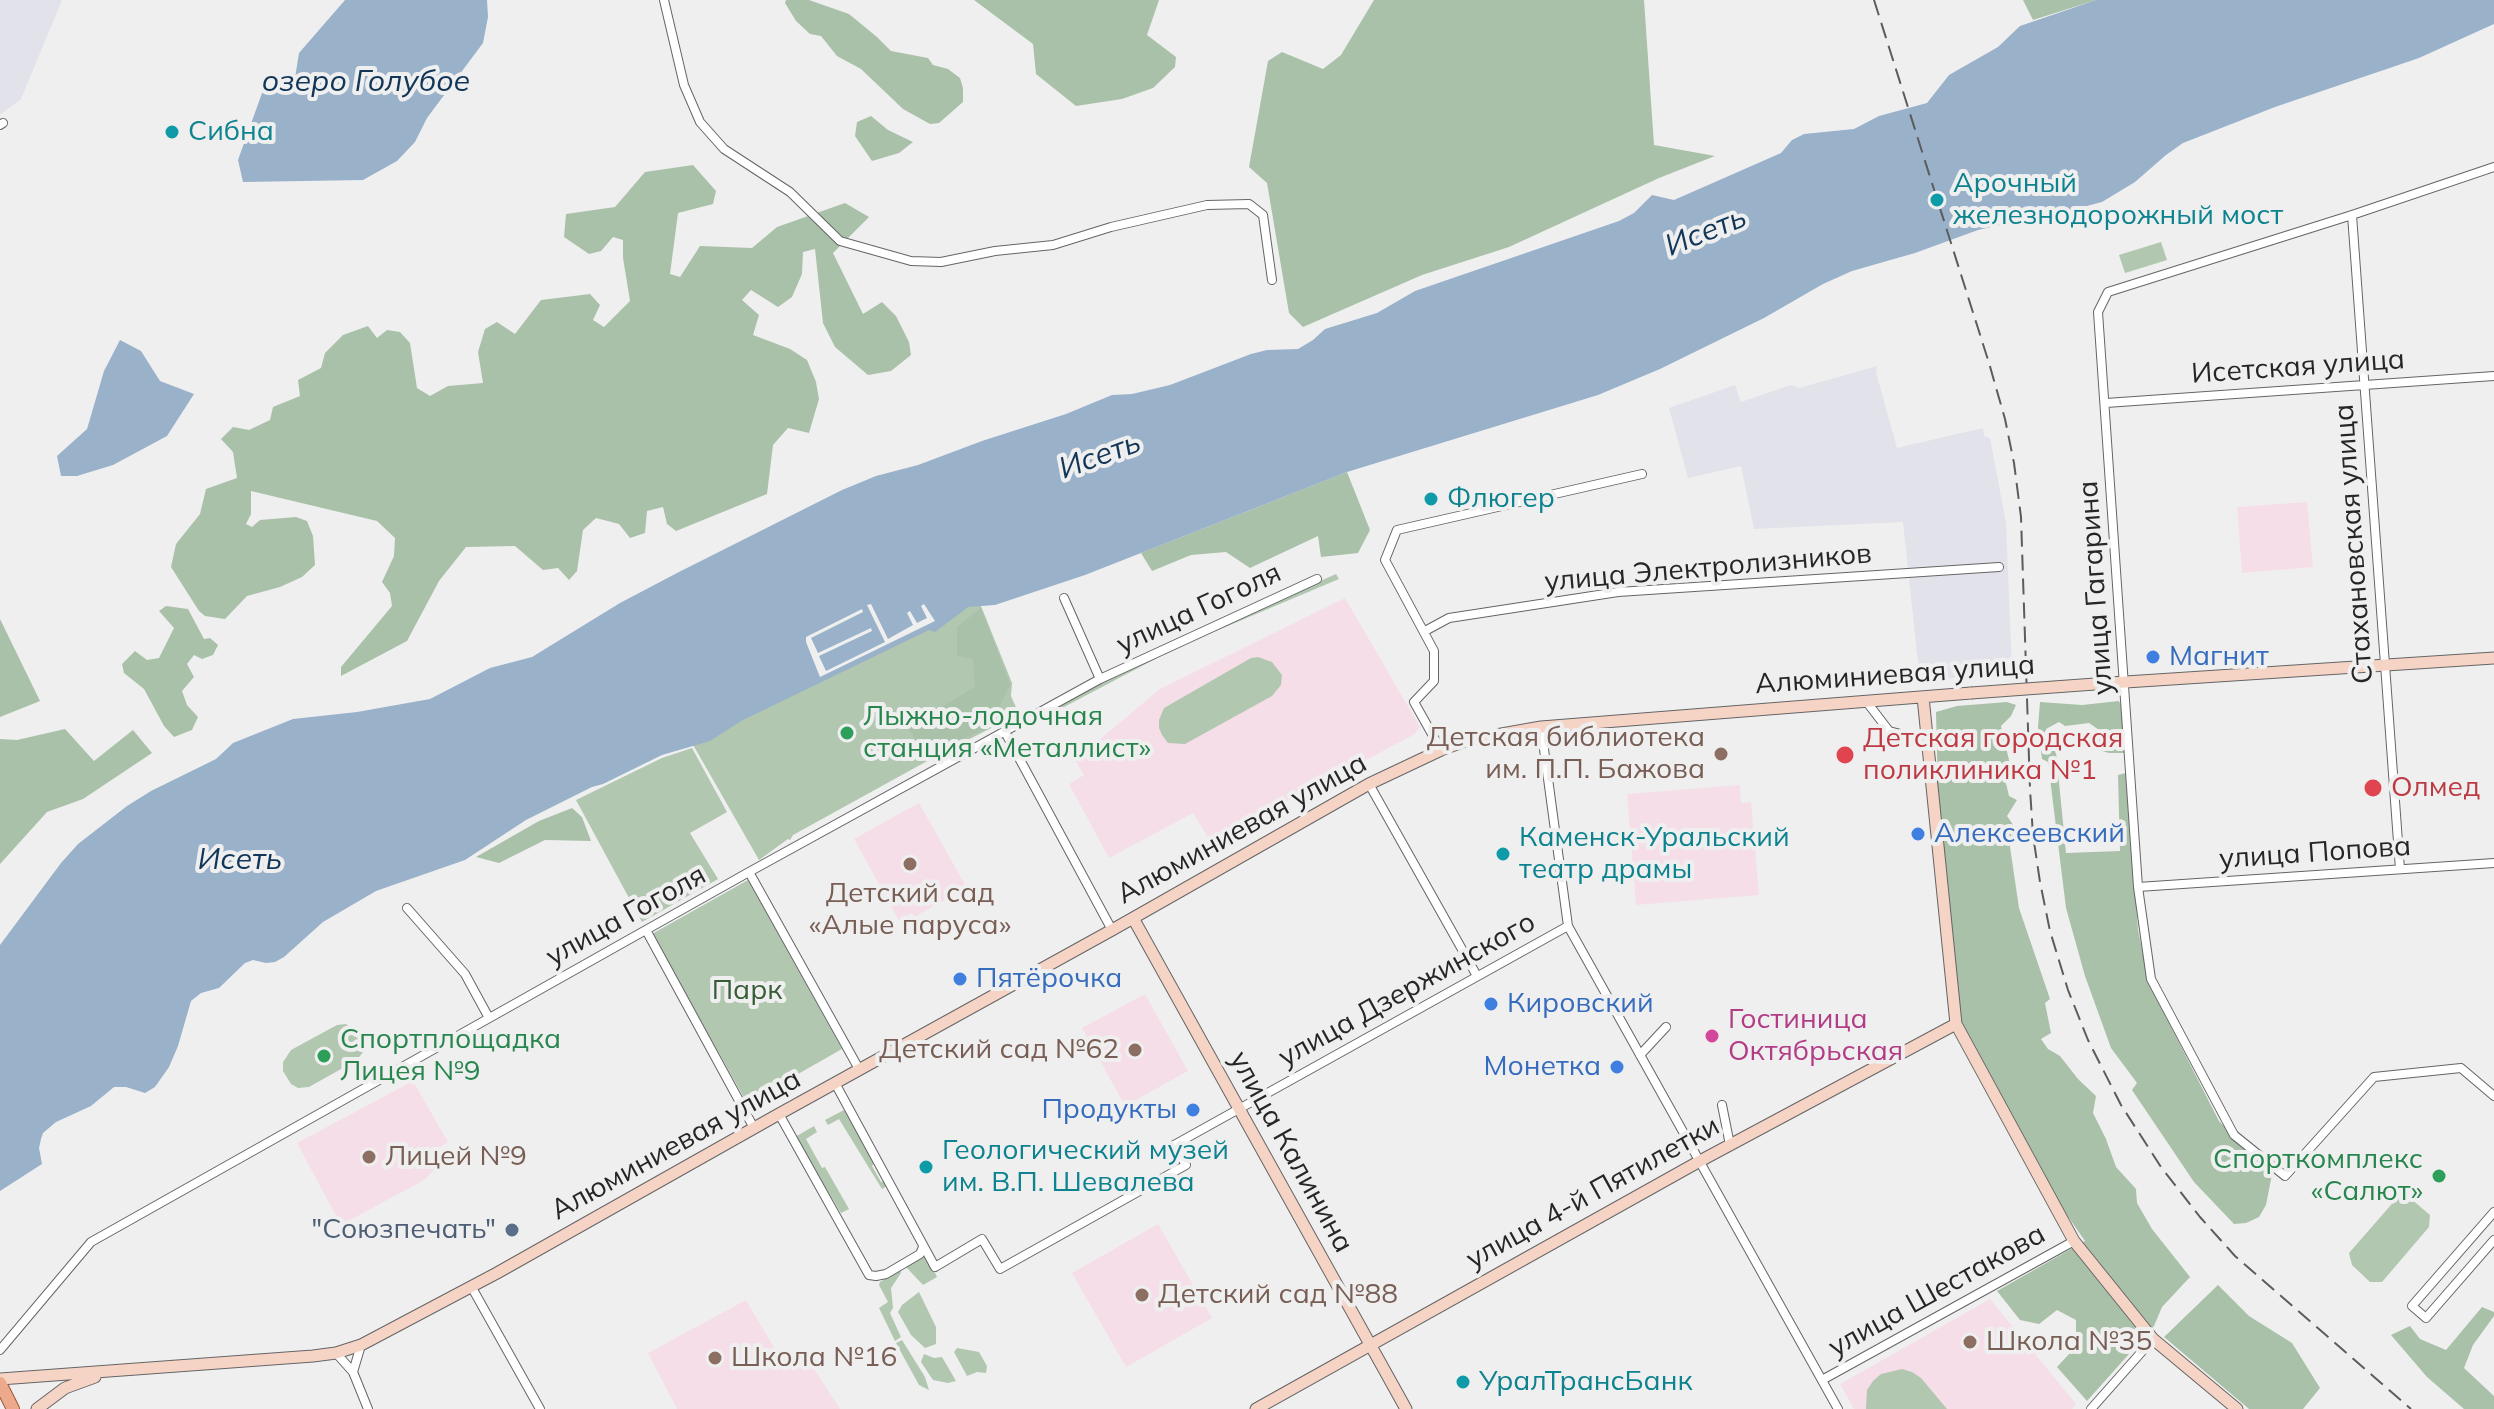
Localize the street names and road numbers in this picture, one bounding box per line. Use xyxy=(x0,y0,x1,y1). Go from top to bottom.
street label: Исетская улица xyxy=(2190,343,2406,391)
street label: Стахановская улица xyxy=(2327,403,2381,685)
street label: улица Гагарина xyxy=(2072,480,2120,696)
street label: улица Электролизников xyxy=(1543,537,1873,599)
street label: улица Гоголя xyxy=(1111,556,1287,662)
street label: Алюминиевая улица xyxy=(1754,648,2036,702)
street label: Алюминиевая улица xyxy=(1111,746,1373,912)
street label: улица Попова xyxy=(2218,830,2412,876)
street label: улица Гоголя xyxy=(540,858,712,974)
street label: улица Дзержинского xyxy=(1273,905,1541,1075)
street label: улица Калинина xyxy=(1222,1046,1360,1258)
street label: Алюминиевая улица xyxy=(545,1062,807,1228)
street label: улица 4-й Пятилетки xyxy=(1461,1109,1725,1277)
street label: улица Шестакова xyxy=(1823,1217,2051,1365)

